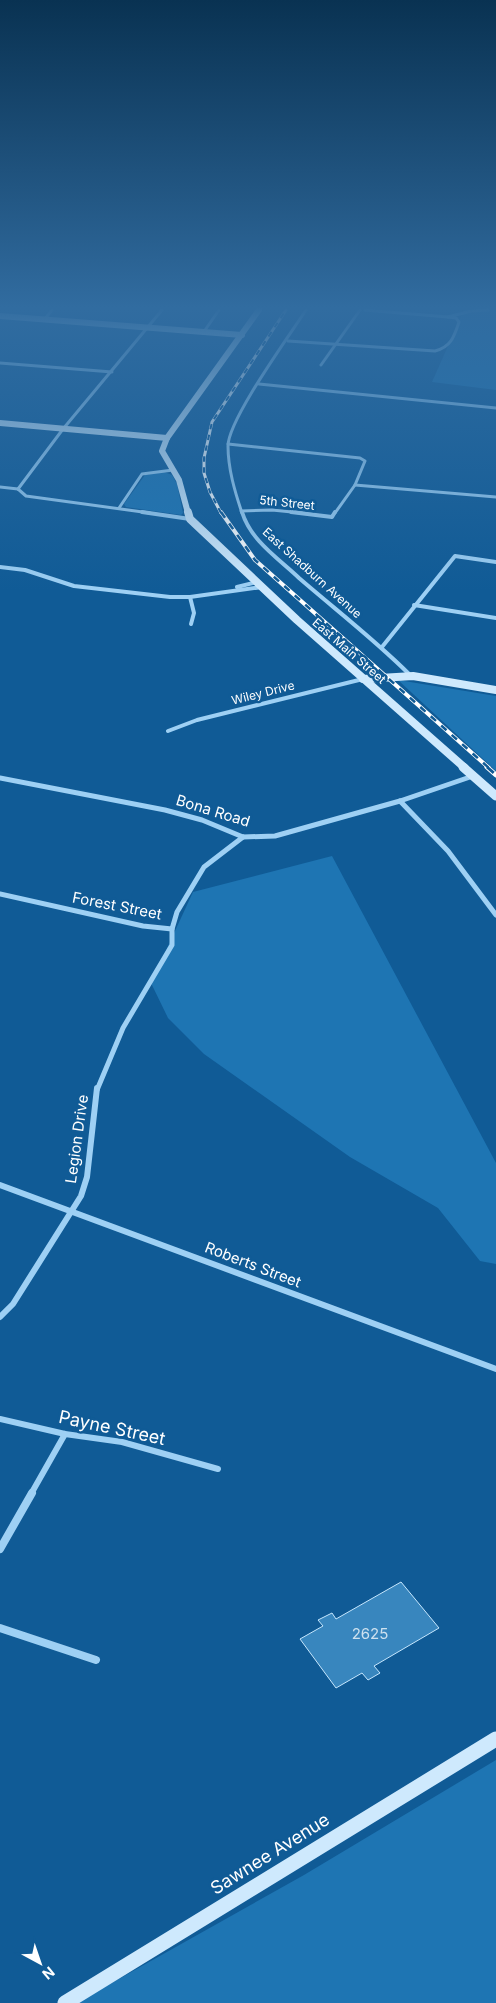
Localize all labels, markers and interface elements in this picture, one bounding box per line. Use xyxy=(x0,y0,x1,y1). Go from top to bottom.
street label: 5th Street xyxy=(259,492,316,513)
street label: East Shadburn Avenue xyxy=(260,524,365,621)
street label: East Main Street xyxy=(310,615,389,687)
street label: Wiley Drive xyxy=(230,677,296,708)
street label: Bona Road xyxy=(174,790,253,831)
street label: Forest Street xyxy=(71,888,164,924)
street label: Legion Drive xyxy=(61,1093,92,1184)
street label: Roberts Street xyxy=(202,1237,304,1292)
street label: Payne Street xyxy=(57,1406,167,1449)
house number: 2625 xyxy=(352,1624,388,1643)
street label: Sawnee Avenue xyxy=(206,1809,333,1899)
north arrow xyxy=(15,1938,65,1988)
text: N xyxy=(39,1963,58,1983)

